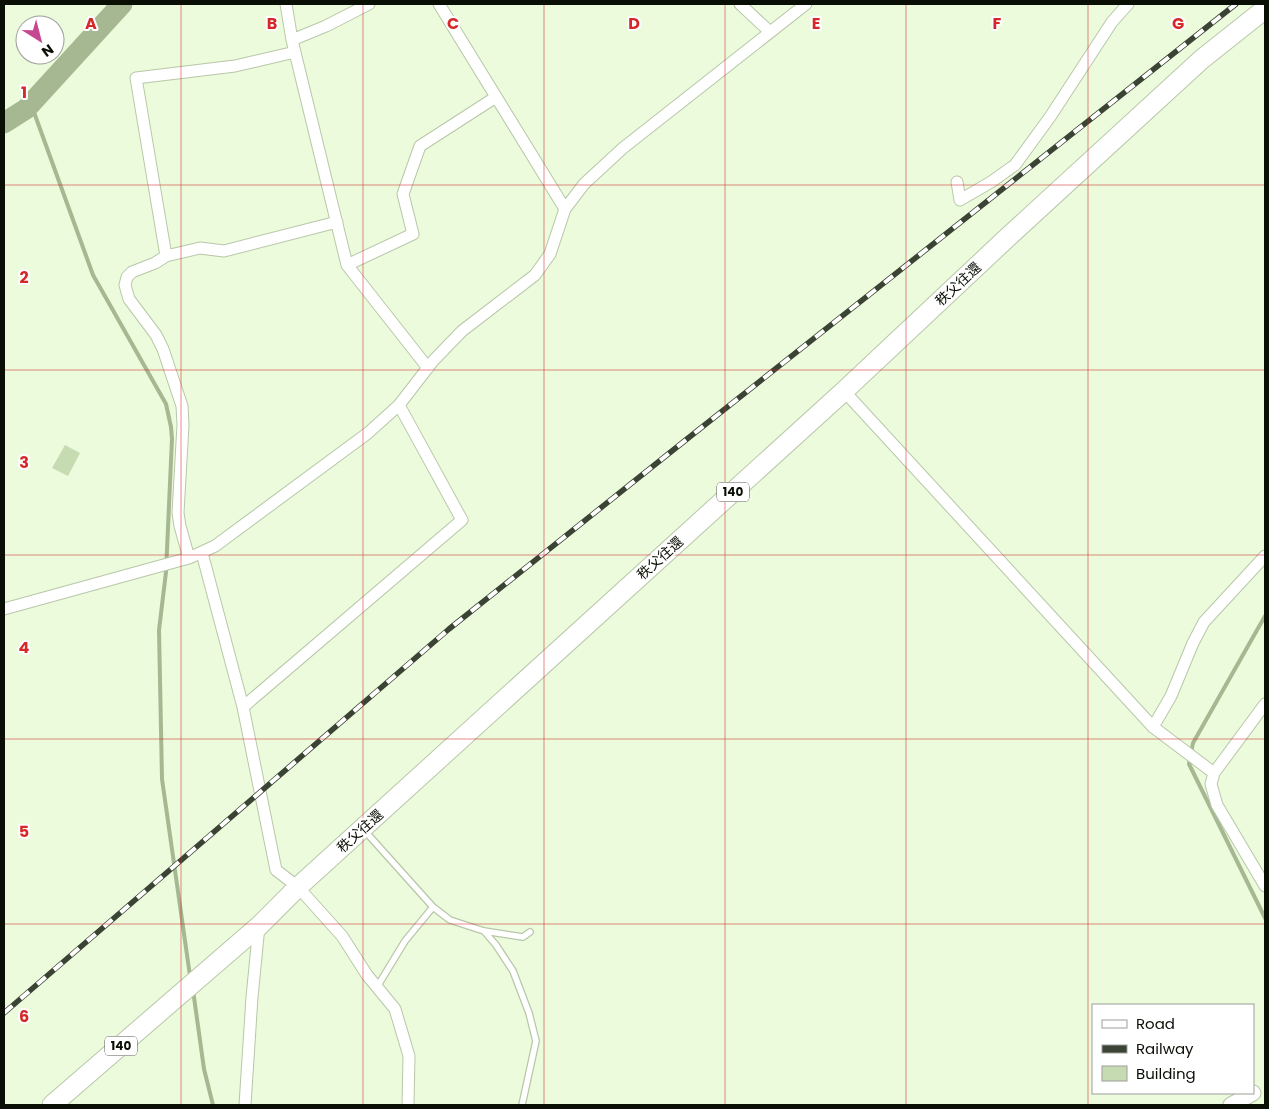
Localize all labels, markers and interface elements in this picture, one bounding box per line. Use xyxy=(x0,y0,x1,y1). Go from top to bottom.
text: A xyxy=(85,12,97,35)
text: B xyxy=(267,12,277,35)
text: C xyxy=(447,12,459,35)
text: D xyxy=(628,12,640,35)
text: E xyxy=(812,12,820,35)
text: F xyxy=(993,12,1002,35)
text: G xyxy=(1172,12,1184,35)
north arrow xyxy=(15,15,65,65)
text: N xyxy=(38,39,58,62)
text: 1 xyxy=(21,81,27,104)
street label: 秩父往還 xyxy=(931,258,985,310)
text: 2 xyxy=(19,266,29,289)
text: 3 xyxy=(19,451,29,474)
road number: 140 xyxy=(717,482,749,502)
street label: 秩父往還 xyxy=(633,532,687,584)
text: 4 xyxy=(19,636,30,659)
street label: 秩父往還 xyxy=(333,805,387,857)
text: 5 xyxy=(19,820,29,843)
legend xyxy=(1092,1004,1254,1094)
text: 6 xyxy=(19,1005,29,1028)
text: Road xyxy=(1136,1013,1175,1034)
road number: 140 xyxy=(105,1036,137,1056)
text: Railway xyxy=(1136,1038,1194,1059)
text: Building xyxy=(1136,1063,1196,1084)

